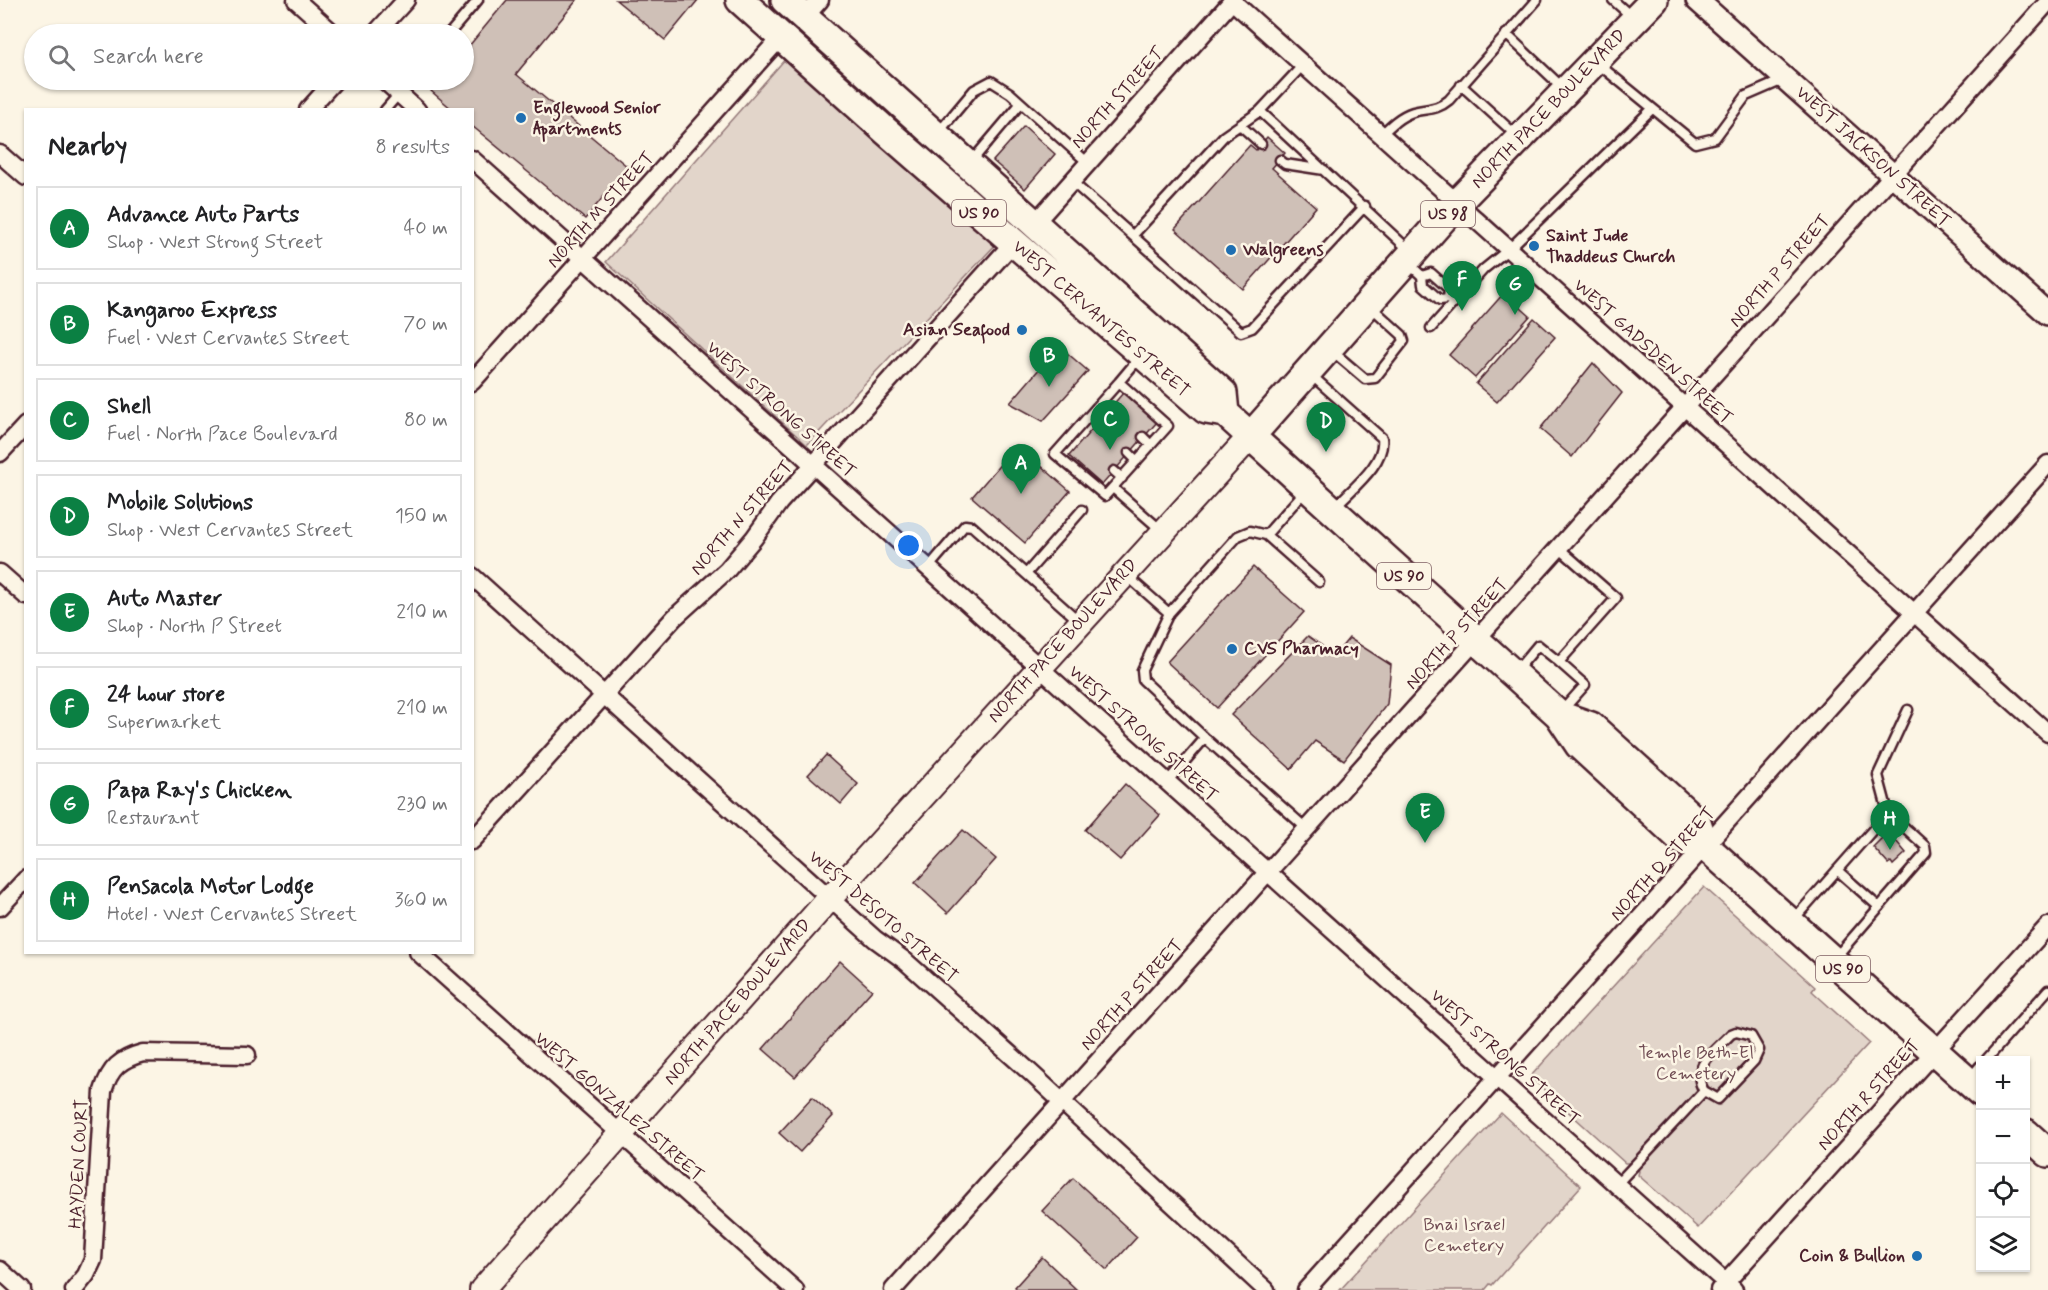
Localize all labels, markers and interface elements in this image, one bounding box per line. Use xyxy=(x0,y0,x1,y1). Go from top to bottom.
search box xyxy=(24,24,474,90)
street label: NORTH PACE BOULEVARD xyxy=(1466,24,1632,194)
icon: search xyxy=(45,41,78,74)
street label: NORTH STREET xyxy=(1066,42,1171,154)
text: Search here xyxy=(93,43,204,71)
street label: WEST JACKSON STREET xyxy=(1790,81,1956,233)
place label: Englewood Senior Apartments xyxy=(533,96,661,142)
marker: Englewood Senior Apartments xyxy=(514,111,528,125)
text: Nearby xyxy=(48,130,127,164)
text: 8 results xyxy=(376,134,450,161)
street label: NORTH M STREET xyxy=(542,146,660,273)
road number: US 90 xyxy=(952,200,1006,226)
text: Advance Auto Parts xyxy=(107,201,299,229)
road number: US 98 xyxy=(1421,201,1475,227)
street label: NORTH P STREET xyxy=(1724,209,1836,333)
text: A xyxy=(63,215,76,242)
text: 40 m xyxy=(404,215,448,242)
place label: Saint Jude Thaddeus Church xyxy=(1546,224,1676,269)
text: Shop · West Strong Street xyxy=(107,229,323,256)
street label: WEST CERVANTES STREET xyxy=(1007,235,1195,403)
place label: Walgreens xyxy=(1242,238,1324,264)
marker: Saint Jude Thaddeus Church xyxy=(1527,239,1541,253)
marker: Walgreens xyxy=(1224,243,1238,257)
pin: F xyxy=(1442,262,1482,311)
pin: G xyxy=(1496,266,1534,315)
street label: WEST GADSDEN STREET xyxy=(1568,274,1738,430)
text: Kangaroo Express xyxy=(107,297,277,325)
text: B xyxy=(63,311,76,338)
text: 70 m xyxy=(403,311,448,338)
place label: Asian Seafood xyxy=(903,318,1010,344)
marker: Asian Seafood xyxy=(1015,323,1029,337)
text: Fuel · West Cervantes Street xyxy=(107,325,350,352)
street label: WEST STRONG STREET xyxy=(701,336,861,484)
pin: B xyxy=(1030,338,1068,387)
text: Shell xyxy=(107,393,151,421)
pin: C xyxy=(1090,400,1130,450)
pin: D xyxy=(1306,402,1346,452)
text: C xyxy=(62,407,77,434)
text: 80 m xyxy=(404,407,448,434)
text: Fuel · North Pace Boulevard xyxy=(107,421,338,448)
pin: A xyxy=(1002,444,1040,494)
street label: NORTH N STREET xyxy=(685,455,799,581)
text: Mobile Solutions xyxy=(107,489,253,517)
text: D xyxy=(63,503,76,530)
text: 150 m xyxy=(395,503,448,530)
text: Shop · West Cervantes Street xyxy=(107,517,353,544)
your location xyxy=(894,531,923,560)
street label: NORTH PACE BOULEVARD xyxy=(983,554,1143,728)
road number: US 90 xyxy=(1377,563,1431,589)
street label: NORTH P STREET xyxy=(1400,573,1514,695)
text: Auto Master xyxy=(107,585,222,613)
text: E xyxy=(64,599,75,626)
text: 210 m xyxy=(396,599,448,626)
text: Shop · North P Street xyxy=(107,613,282,640)
place label: CVS Pharmacy xyxy=(1244,637,1359,661)
marker: CVS Pharmacy xyxy=(1225,642,1239,656)
street label: WEST STRONG STREET xyxy=(1063,660,1223,808)
text: 24 hour store xyxy=(107,681,225,709)
text: F xyxy=(64,695,75,722)
text: 210 m xyxy=(396,695,448,722)
text: Supermarket xyxy=(107,709,221,736)
text: Papa Ray's Chicken xyxy=(107,777,292,805)
text: G xyxy=(63,791,76,818)
text: 230 m xyxy=(396,791,448,818)
pin: E xyxy=(1406,794,1444,843)
pin: H xyxy=(1870,800,1910,850)
street label: NORTH Q STREET xyxy=(1605,802,1721,926)
text: Restaurant xyxy=(107,805,200,832)
street label: WEST DESOTO STREET xyxy=(803,845,963,989)
text: Pensacola Motor Lodge xyxy=(107,873,314,901)
text: H xyxy=(63,887,76,914)
text: 360 m xyxy=(395,887,448,914)
text: Hotel · West Cervantes Street xyxy=(107,901,357,928)
street label: NORTH PACE BOULEVARD xyxy=(659,914,817,1090)
street label: NORTH P STREET xyxy=(1075,934,1189,1056)
road number: US 90 xyxy=(1816,956,1870,982)
street label: WEST STRONG STREET xyxy=(1425,984,1585,1132)
street label: WEST GONZALEZ STREET xyxy=(529,1027,709,1187)
street label: NORTH R STREET xyxy=(1812,1034,1926,1156)
park label: Temple Beth-El Cemetery xyxy=(1638,1041,1754,1086)
map controls xyxy=(1976,1056,2030,1272)
button: + xyxy=(1976,1056,2030,1110)
street label: HAYDEN COURT xyxy=(64,1099,94,1229)
button: − xyxy=(1976,1110,2030,1164)
button: locate xyxy=(1976,1164,2030,1218)
park label: Bnai Israel Cemetery xyxy=(1423,1213,1505,1258)
button: layers xyxy=(1976,1218,2030,1272)
place label: Coin & Bullion xyxy=(1799,1244,1905,1268)
marker: Coin & Bullion xyxy=(1910,1249,1924,1263)

